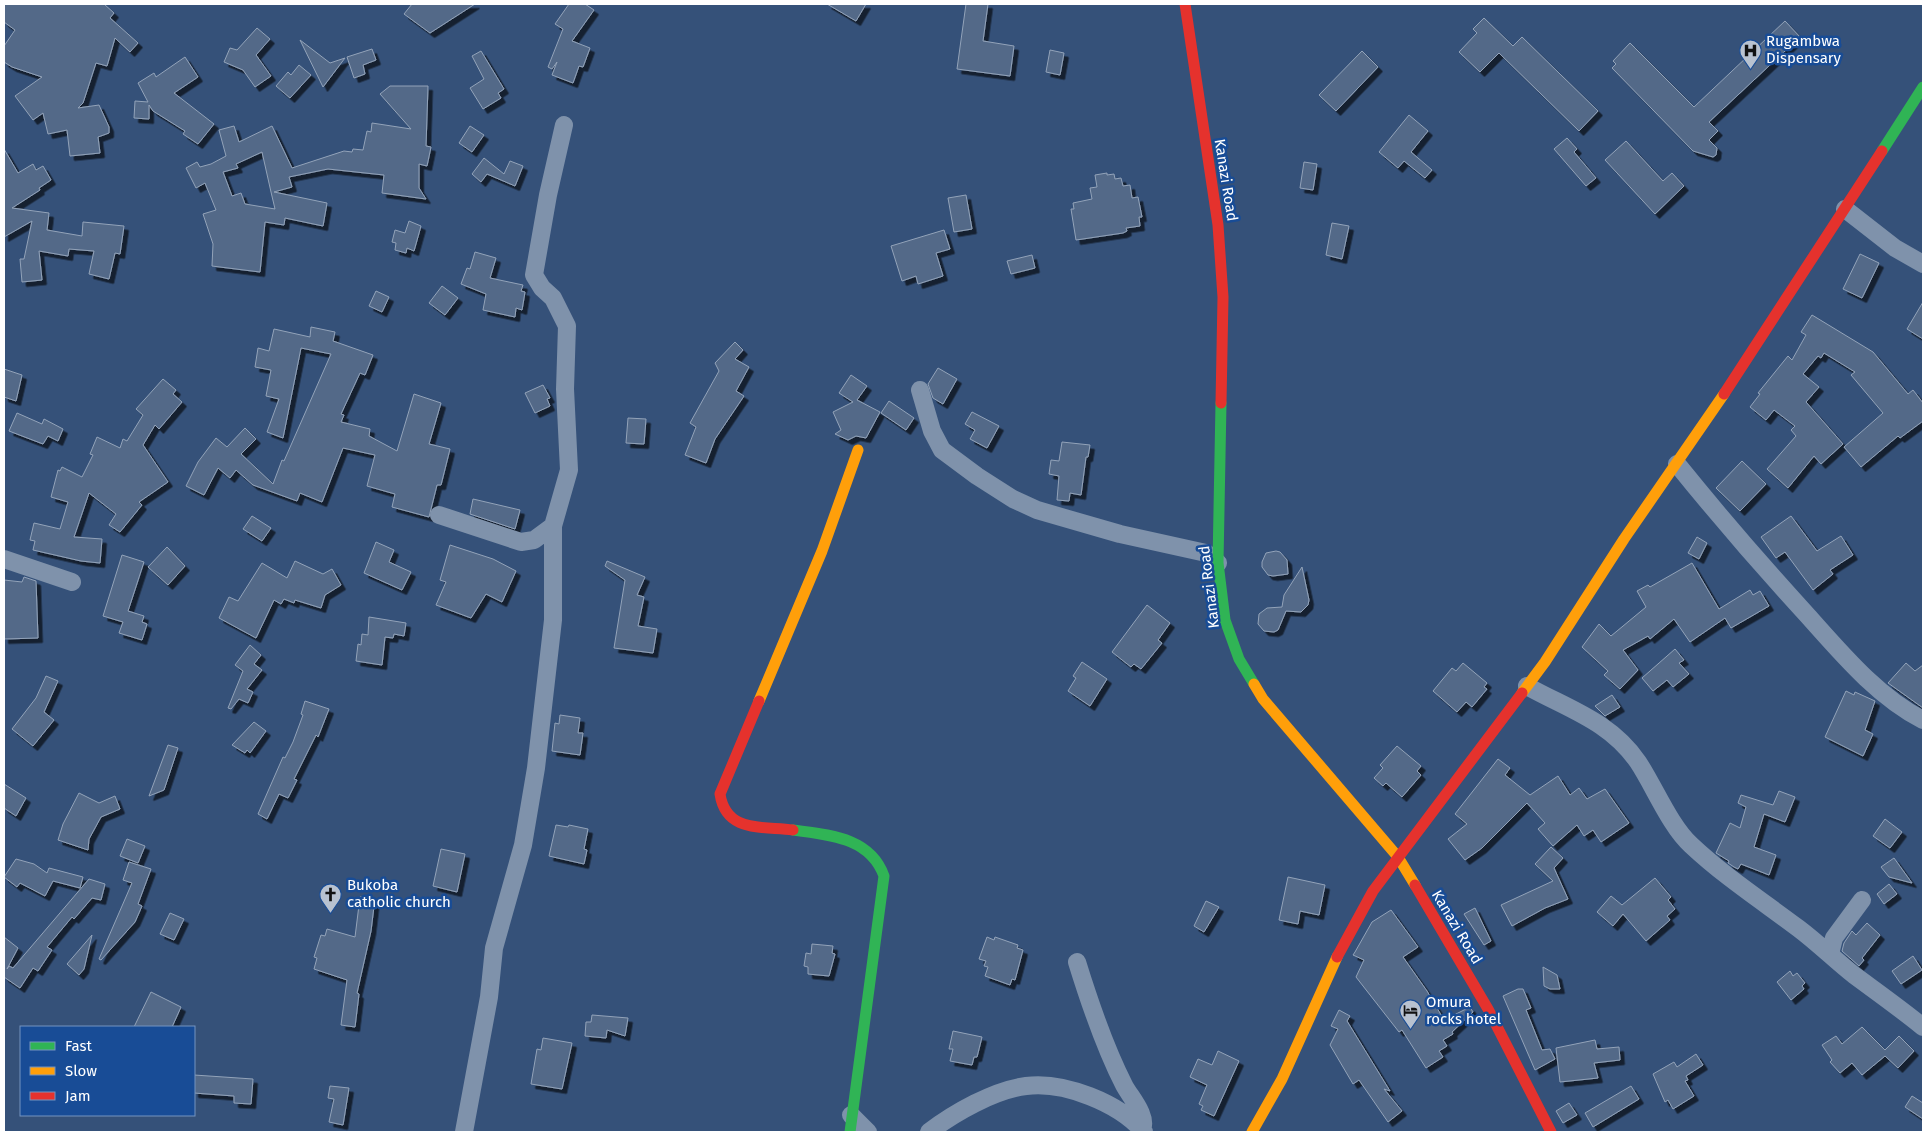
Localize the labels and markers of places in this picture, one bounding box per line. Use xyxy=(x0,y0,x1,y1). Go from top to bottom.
place label: Rugambwa Dispensary xyxy=(1766,32,1842,67)
hospital icon: Rugambwa Dispensary xyxy=(1738,38,1762,69)
place label: Bukoba catholic church xyxy=(347,876,451,911)
church icon: Bukoba catholic church xyxy=(319,882,343,913)
place label: Omura rocks hotel xyxy=(1426,993,1502,1028)
hotel icon: Omura rocks hotel xyxy=(1398,999,1422,1030)

